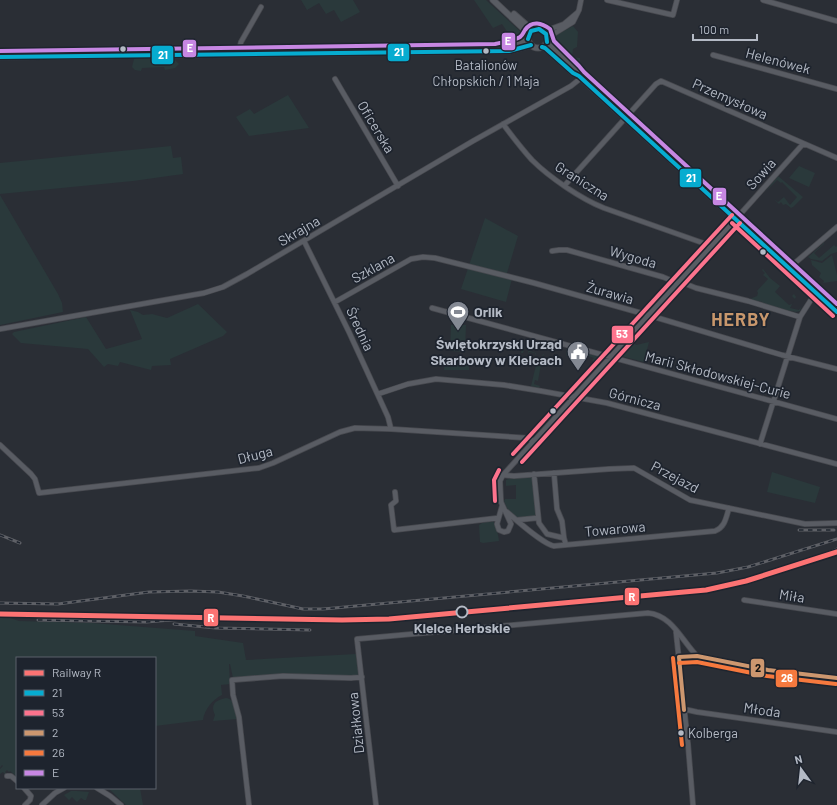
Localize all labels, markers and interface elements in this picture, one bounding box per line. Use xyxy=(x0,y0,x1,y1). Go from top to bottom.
scale bar xyxy=(693,16,757,42)
text: 100 m xyxy=(699,22,729,36)
line badge: E xyxy=(501,32,516,51)
text: E xyxy=(505,34,512,47)
line badge: E xyxy=(182,39,197,58)
text: E xyxy=(187,41,194,54)
line badge: 21 xyxy=(387,43,410,62)
unlabelled marker xyxy=(118,44,128,54)
street label: Helenówek xyxy=(744,44,812,77)
line badge: 21 xyxy=(151,45,174,65)
text: 21 xyxy=(394,45,404,58)
marker: Batalionów Chłopskich / 1 Maja xyxy=(481,46,491,56)
text: 21 xyxy=(158,48,168,61)
place label: Batalionów Chłopskich / 1 Maja xyxy=(433,57,539,89)
street label: Przemysłowa xyxy=(690,74,770,123)
street label: Oficerska xyxy=(354,98,399,156)
street label: Sowia xyxy=(742,154,779,193)
street label: Graniczna xyxy=(552,157,612,204)
line badge: 21 xyxy=(679,168,702,188)
text: 21 xyxy=(686,171,696,184)
line badge: E xyxy=(712,187,727,206)
text: E xyxy=(716,189,723,202)
street label: Skrajna xyxy=(275,212,323,249)
street label: Wygoda xyxy=(608,242,659,271)
unlabelled marker xyxy=(758,247,768,257)
street label: Szklana xyxy=(348,249,397,286)
street label: Żurawia xyxy=(585,278,636,307)
sports icon: Orlik xyxy=(445,299,471,332)
place label: Orlik xyxy=(474,303,503,320)
street label: Średnia xyxy=(343,304,378,353)
district label: HERBY xyxy=(711,308,771,330)
line badge: 53 xyxy=(611,325,634,344)
text: 53 xyxy=(616,327,628,340)
place label: Świętokrzyski Urząd Skarbowy w Kielcach xyxy=(430,335,562,368)
public building icon: Świętokrzyski Urząd Skarbowy w Kielcach xyxy=(565,339,591,372)
street label: Marii Skłodowskiej-Curie xyxy=(643,347,793,402)
street label: Górnicza xyxy=(607,383,663,414)
unlabelled marker xyxy=(548,406,558,416)
street label: Długa xyxy=(236,442,274,467)
street label: Przejazd xyxy=(648,457,702,496)
street label: Towarowa xyxy=(584,517,646,540)
street label: Miła xyxy=(778,585,806,606)
line badge: R xyxy=(624,587,640,606)
text: R xyxy=(629,590,636,603)
marker: Kielce Herbskie xyxy=(455,605,469,619)
line badge: R xyxy=(203,608,219,627)
text: R xyxy=(208,611,215,624)
place label: Kielce Herbskie xyxy=(414,619,511,636)
legend xyxy=(16,657,156,789)
line badge: 2 xyxy=(750,658,765,678)
text: 2 xyxy=(755,661,761,674)
text: Railway R xyxy=(52,665,101,679)
line badge: 26 xyxy=(775,669,798,688)
text: 26 xyxy=(781,671,793,684)
text: 21 xyxy=(52,685,62,699)
street label: Działkowa xyxy=(344,692,367,755)
street label: Młoda xyxy=(742,698,782,721)
text: 53 xyxy=(52,705,64,719)
text: 2 xyxy=(52,725,58,739)
place label: Kolberga xyxy=(688,725,738,741)
marker: Kolberga xyxy=(676,728,686,738)
text: 26 xyxy=(52,745,65,759)
north arrow xyxy=(781,749,821,789)
text: N xyxy=(793,752,804,766)
text: E xyxy=(52,765,59,779)

